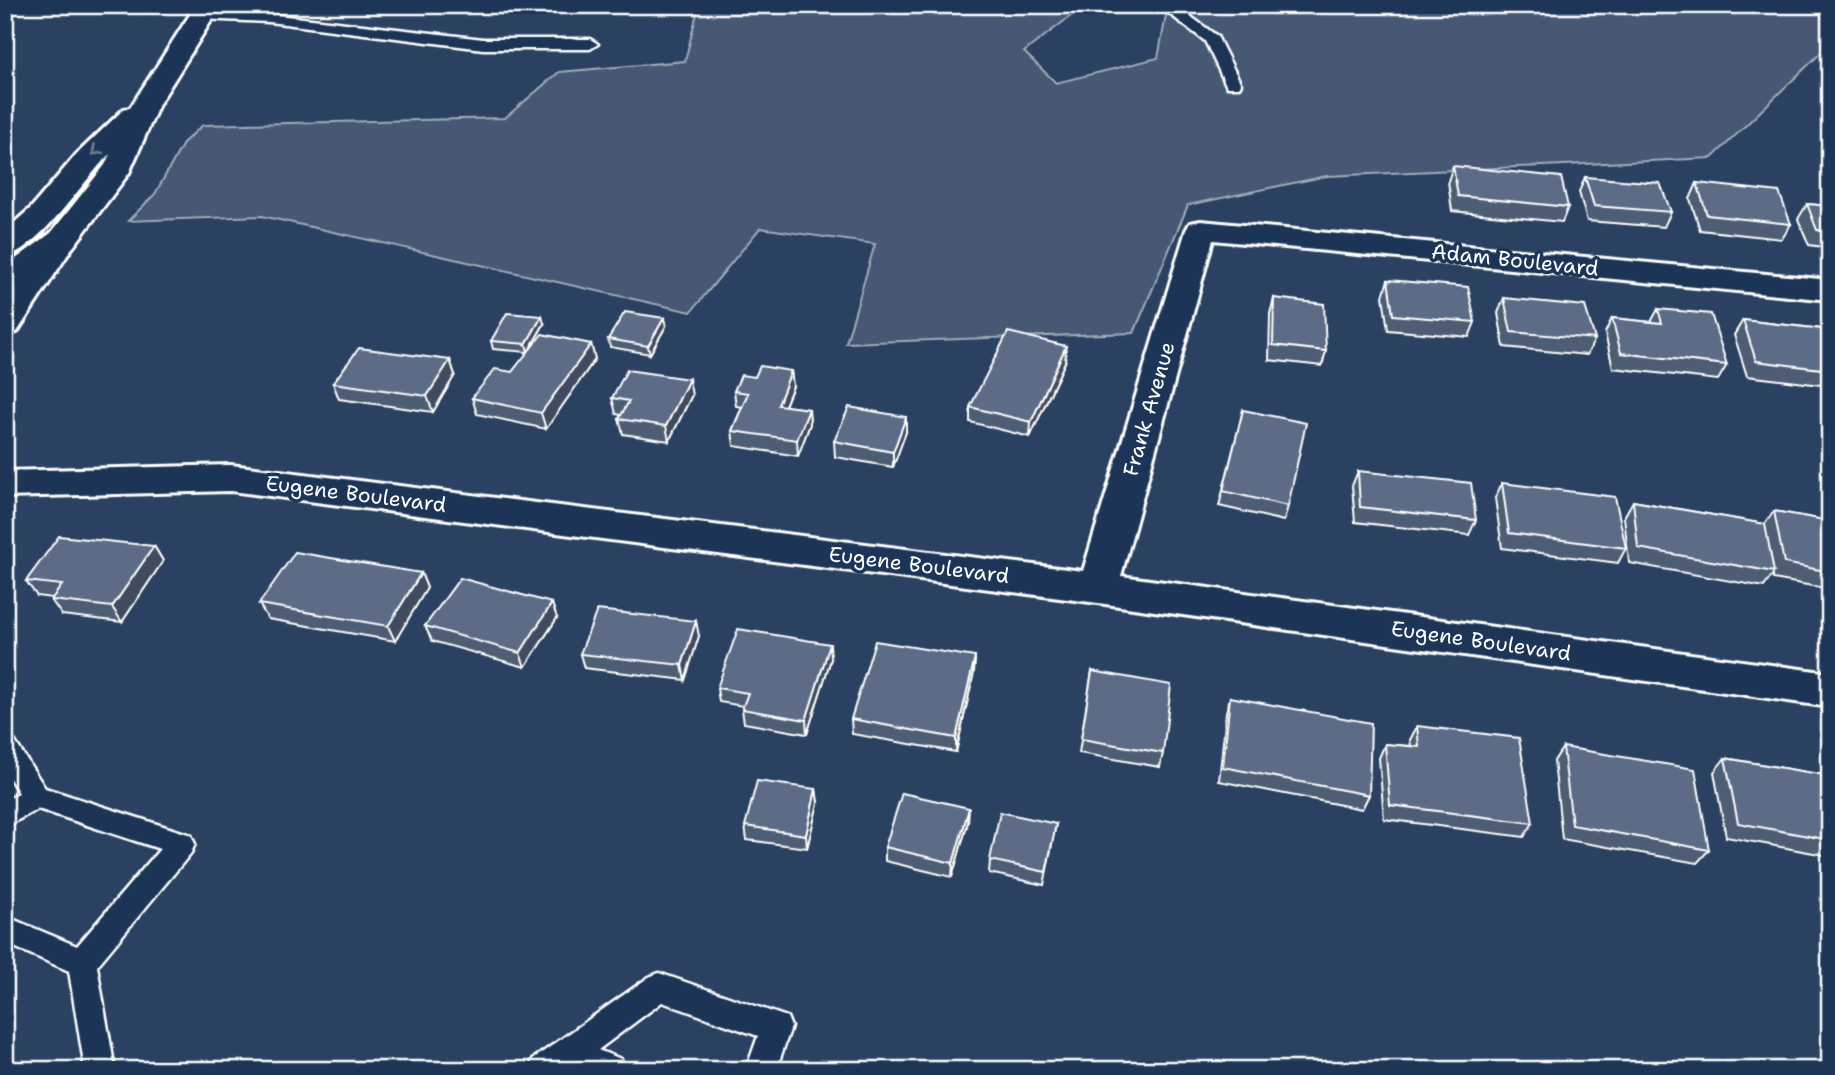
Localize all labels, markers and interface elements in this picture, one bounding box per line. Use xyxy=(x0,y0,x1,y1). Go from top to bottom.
one-way arrow xyxy=(91,143,104,156)
street label: Adam Boulevard xyxy=(1430,237,1600,283)
street label: Frank Avenue xyxy=(1116,339,1182,479)
street label: Eugene Boulevard xyxy=(264,469,448,519)
street label: Eugene Boulevard xyxy=(827,540,1011,590)
street label: Eugene Boulevard xyxy=(1389,615,1573,667)

